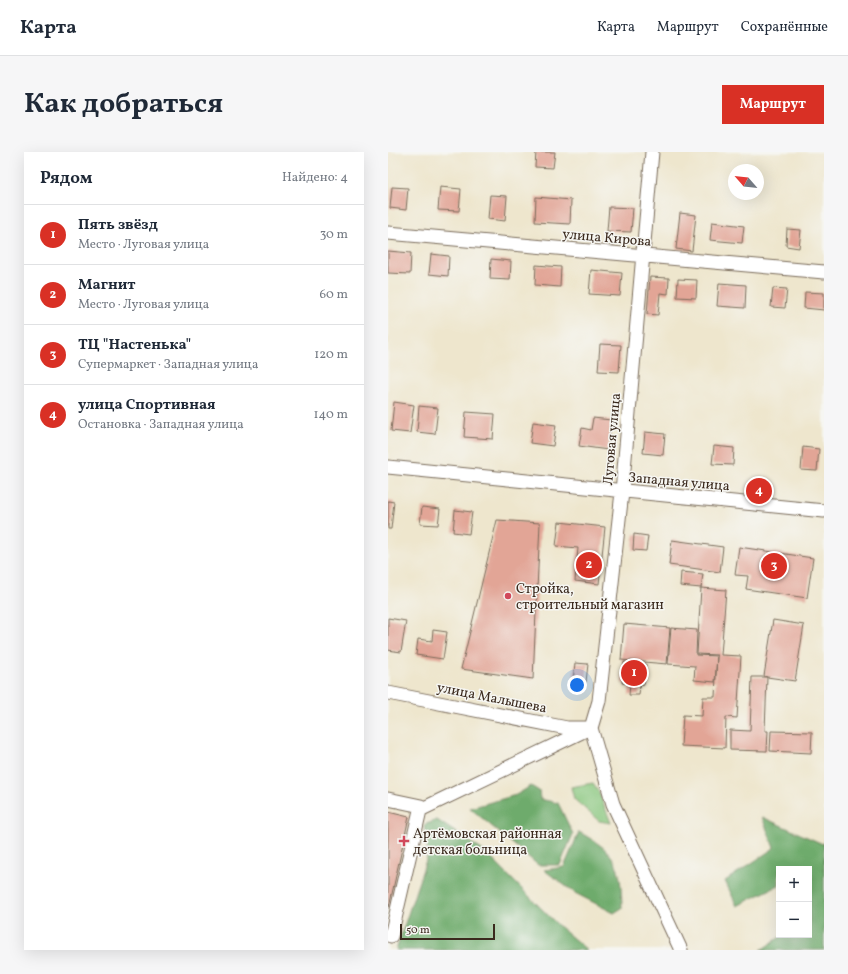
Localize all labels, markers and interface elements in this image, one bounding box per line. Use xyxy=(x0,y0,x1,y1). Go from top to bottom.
text: Карта xyxy=(20,15,77,41)
text: Карта xyxy=(597,18,635,37)
text: Маршрут xyxy=(657,18,719,37)
text: Сохранённые xyxy=(741,18,828,37)
text: Как добраться xyxy=(24,85,223,124)
button: Маршрут xyxy=(722,85,824,124)
north arrow xyxy=(728,164,764,200)
text: Рядом xyxy=(40,167,93,190)
text: Найдено: 4 xyxy=(282,169,348,187)
text: Пять звёзд xyxy=(78,215,158,236)
street label: улица Кирова xyxy=(562,225,652,252)
text: 1 xyxy=(50,226,56,244)
text: 30 m xyxy=(320,226,348,244)
text: Место · Луговая улица xyxy=(78,236,209,254)
text: Магнит xyxy=(78,275,135,296)
text: 2 xyxy=(50,286,56,304)
text: 60 m xyxy=(320,286,348,304)
text: Место · Луговая улица xyxy=(78,296,209,314)
text: ТЦ "Настенька" xyxy=(78,335,191,356)
text: 3 xyxy=(50,346,56,364)
text: 120 m xyxy=(314,346,348,364)
text: Супермаркет · Западная улица xyxy=(78,356,258,374)
street label: Луговая улица xyxy=(599,392,626,486)
text: улица Спортивная xyxy=(78,395,216,416)
text: 4 xyxy=(49,406,57,424)
text: 140 m xyxy=(314,406,348,424)
text: Остановка · Западная улица xyxy=(78,416,244,434)
street label: Западная улица xyxy=(627,469,731,496)
pin: 4 xyxy=(746,476,772,506)
pin: 2 xyxy=(576,550,602,580)
pin: 3 xyxy=(761,551,787,581)
place label: Стройка, строительный магазин xyxy=(516,580,664,615)
marker: Стройка, строительный магазин xyxy=(503,591,513,601)
pin: 1 xyxy=(621,658,647,688)
your location xyxy=(567,675,587,695)
street label: улица Малышева xyxy=(435,678,548,718)
place label: Артёмовская районная детская больница xyxy=(413,825,562,860)
marker: Артёмовская районная детская больница xyxy=(398,835,410,847)
map controls xyxy=(776,866,812,938)
button: + xyxy=(776,866,812,902)
button: − xyxy=(776,902,812,938)
scale bar xyxy=(400,922,495,941)
text: 50 m xyxy=(406,923,430,938)

